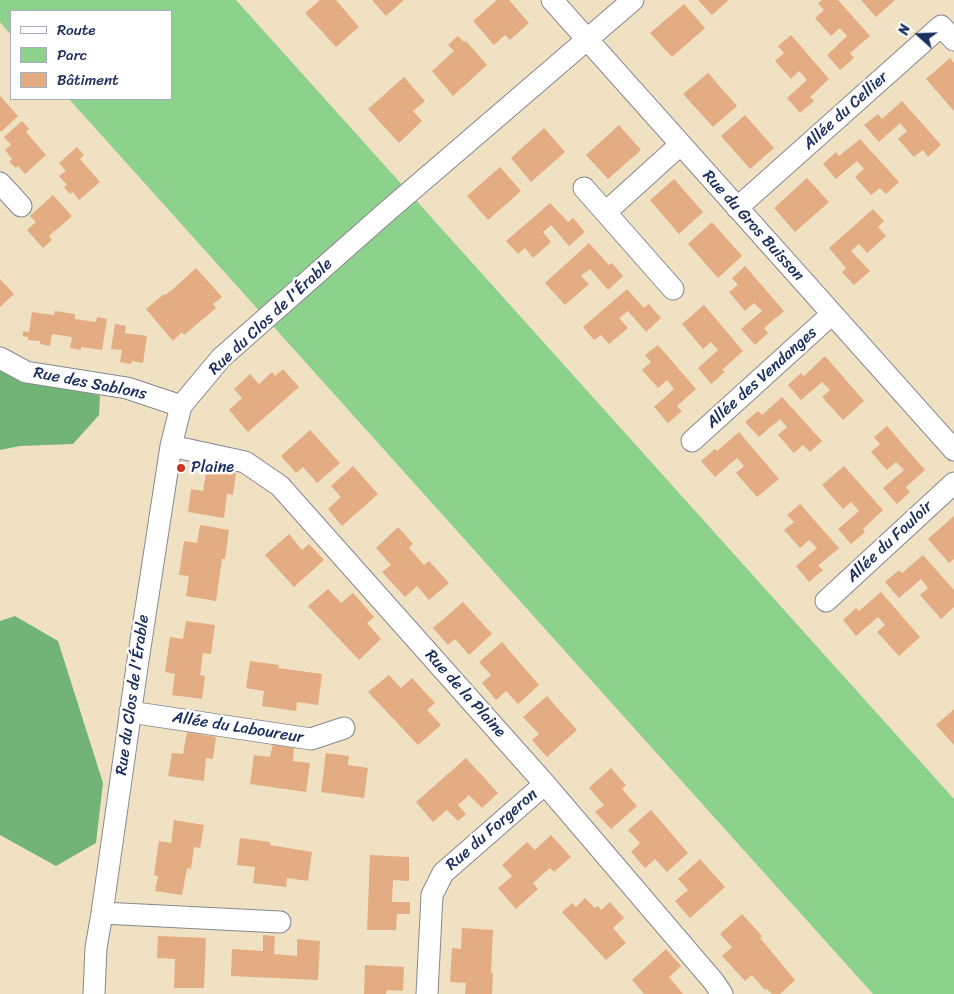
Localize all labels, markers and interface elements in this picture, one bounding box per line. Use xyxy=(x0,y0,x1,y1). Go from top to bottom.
legend xyxy=(10,10,172,100)
north arrow xyxy=(894,10,944,60)
text: Route xyxy=(57,17,96,43)
text: N xyxy=(891,21,918,39)
text: Parc xyxy=(57,42,87,68)
text: Bâtiment xyxy=(57,67,119,93)
street label: Allée du Cellier xyxy=(800,68,892,154)
street label: Rue du Gros Buisson xyxy=(698,167,808,285)
street label: Rue du Clos de l'Érable xyxy=(205,255,337,379)
street label: Allée des Vendanges xyxy=(703,323,821,433)
street label: Rue des Sablons xyxy=(32,364,148,404)
place label: Plaine xyxy=(191,458,234,478)
marker: Plaine xyxy=(175,462,187,474)
street label: Allée du Fouloir xyxy=(843,497,937,587)
street label: Rue du Clos de l'Érable xyxy=(112,613,154,777)
street label: Rue de la Plaine xyxy=(421,646,509,742)
street label: Allée du Laboureur xyxy=(171,708,305,748)
street label: Rue du Forgeron xyxy=(442,785,542,875)

